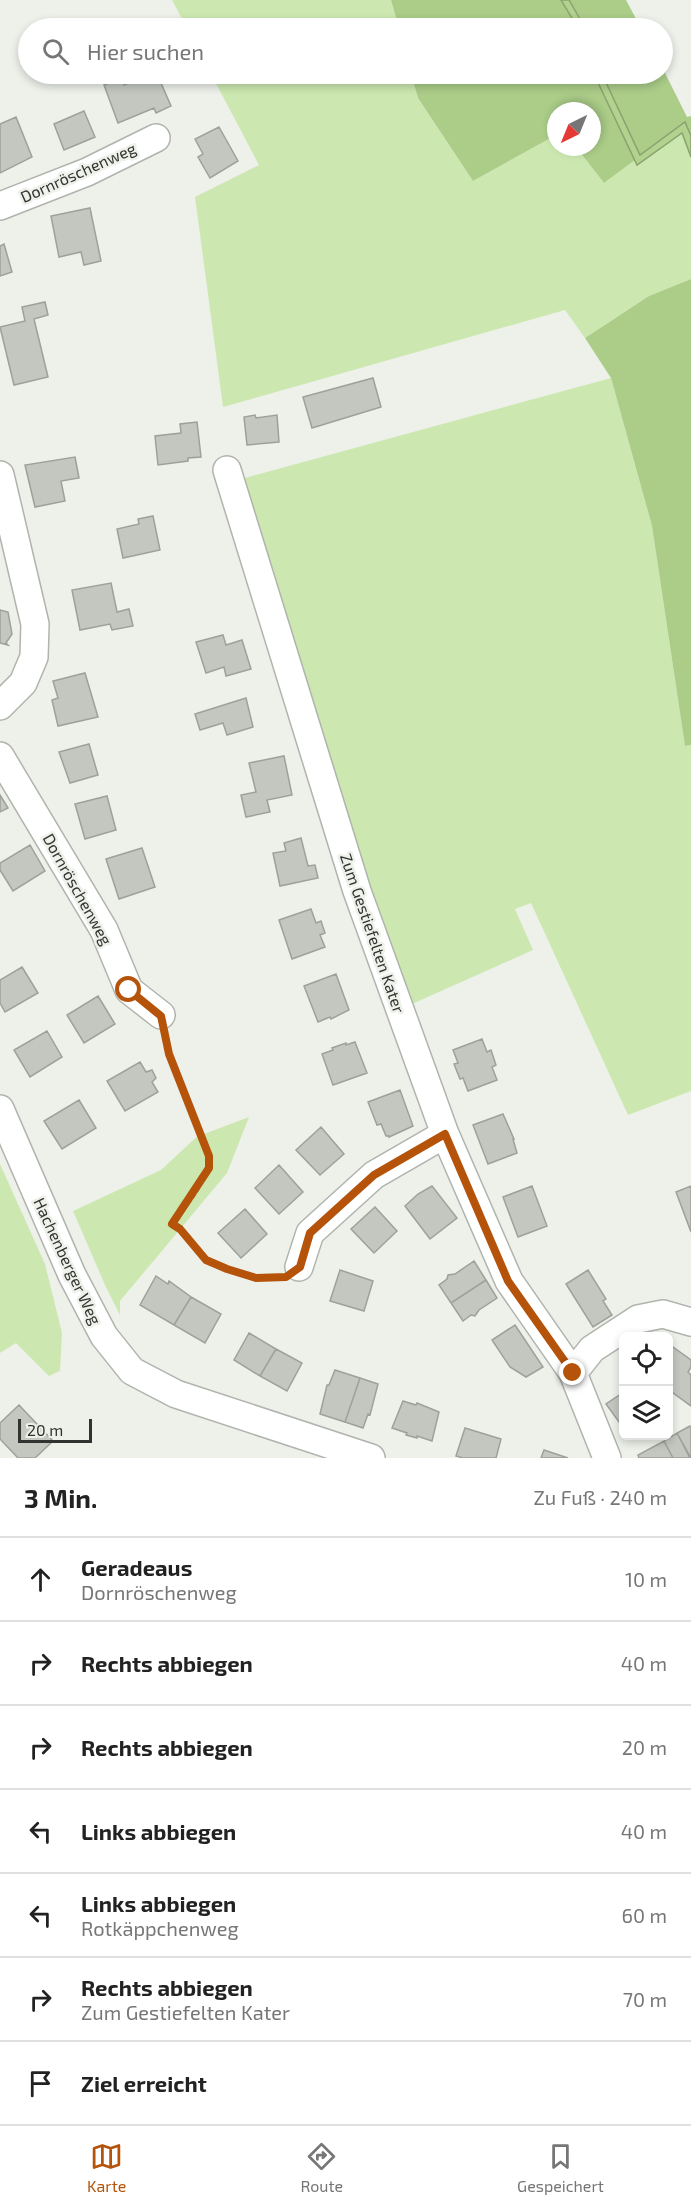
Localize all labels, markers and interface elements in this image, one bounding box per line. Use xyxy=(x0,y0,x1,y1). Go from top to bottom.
search box xyxy=(18,18,673,84)
icon: search xyxy=(39,35,72,68)
text: Hier suchen xyxy=(87,38,204,64)
north arrow xyxy=(547,102,601,156)
street label: Dornröschenweg xyxy=(17,138,139,206)
street label: Dornröschenweg xyxy=(40,830,117,948)
street label: Zum Gestiefelten Kater xyxy=(337,851,409,1016)
route start xyxy=(115,976,141,1002)
street label: Hachenberger Weg xyxy=(30,1195,106,1328)
map controls xyxy=(619,1332,673,1440)
button: locate xyxy=(619,1332,673,1386)
route end xyxy=(559,1359,585,1385)
button: layers xyxy=(619,1386,673,1440)
scale bar xyxy=(18,1416,92,1444)
text: 20 m xyxy=(27,1420,63,1439)
text: 3 Min. xyxy=(24,1482,97,1513)
text: Zu Fuß · 240 m xyxy=(534,1485,667,1509)
text: Geradeaus xyxy=(81,1554,192,1580)
icon: ahead xyxy=(24,1563,57,1596)
text: 10 m xyxy=(625,1567,667,1591)
text: Dornröschenweg xyxy=(81,1580,237,1604)
icon: right xyxy=(24,1647,57,1680)
text: Rechts abbiegen xyxy=(81,1650,253,1676)
text: 40 m xyxy=(621,1651,667,1675)
icon: right xyxy=(24,1731,57,1764)
text: Rechts abbiegen xyxy=(81,1734,253,1760)
text: 20 m xyxy=(622,1735,667,1759)
icon: left xyxy=(24,1815,57,1848)
text: Links abbiegen xyxy=(81,1818,236,1844)
text: 40 m xyxy=(621,1819,667,1843)
text: Links abbiegen xyxy=(81,1890,236,1916)
icon: left xyxy=(24,1899,57,1932)
text: 60 m xyxy=(622,1903,667,1927)
text: Rotkäppchenweg xyxy=(81,1916,239,1940)
text: Rechts abbiegen xyxy=(81,1974,253,2000)
icon: right xyxy=(24,1983,57,2016)
text: 70 m xyxy=(623,1987,667,2011)
text: Zum Gestiefelten Kater xyxy=(81,2000,290,2024)
icon: arrive xyxy=(24,2067,57,2100)
text: Ziel erreicht xyxy=(81,2070,207,2096)
tab: Karte xyxy=(87,2140,126,2195)
tab: Route xyxy=(300,2140,343,2195)
tab: Gespeichert xyxy=(517,2140,604,2195)

